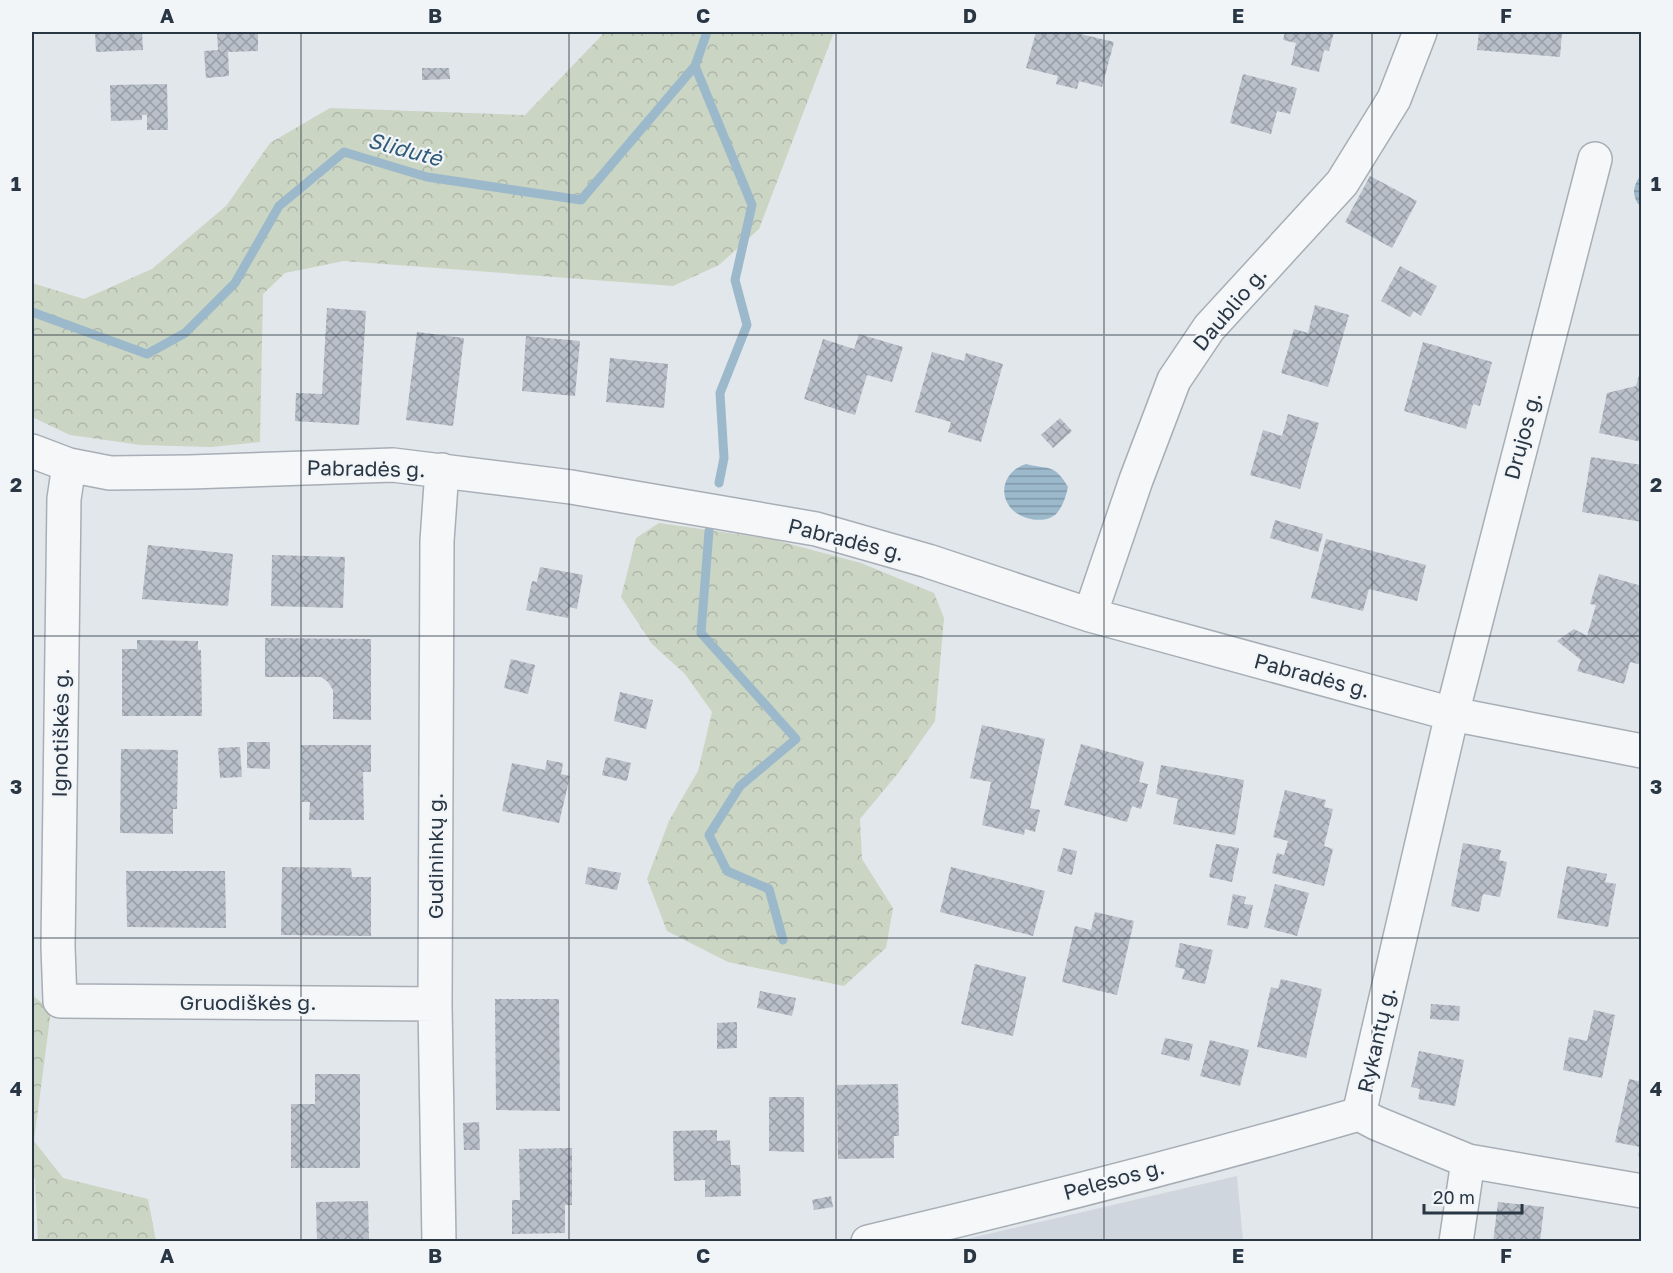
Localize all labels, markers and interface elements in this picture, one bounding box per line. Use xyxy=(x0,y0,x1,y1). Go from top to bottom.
text: A xyxy=(160,3,174,27)
text: B xyxy=(428,3,442,27)
text: C xyxy=(696,3,710,27)
text: D xyxy=(963,3,977,27)
text: E xyxy=(1232,3,1244,27)
text: F xyxy=(1500,3,1512,27)
water label: Slidutė xyxy=(365,126,447,172)
text: 1 xyxy=(11,171,21,195)
text: 1 xyxy=(1651,171,1661,195)
street label: Daublio g. xyxy=(1187,261,1272,356)
street label: Drujos g. xyxy=(1498,389,1546,482)
street label: Pabradės g. xyxy=(306,454,426,482)
text: 2 xyxy=(10,472,22,496)
text: 2 xyxy=(1650,472,1662,496)
street label: Pabradės g. xyxy=(785,512,907,566)
street label: Pabradės g. xyxy=(1251,647,1373,703)
street label: Ignotiškės g. xyxy=(46,668,74,798)
text: 3 xyxy=(10,774,22,798)
text: 3 xyxy=(1650,774,1662,798)
street label: Gudininkų g. xyxy=(422,793,448,919)
street label: Rykantų g. xyxy=(1351,984,1401,1095)
street label: Gruodiškės g. xyxy=(179,989,317,1015)
text: 4 xyxy=(10,1076,22,1100)
text: 4 xyxy=(1650,1076,1662,1100)
street label: Pelesos g. xyxy=(1060,1153,1167,1205)
scale bar xyxy=(1424,1177,1522,1215)
text: 20 m xyxy=(1433,1186,1475,1208)
text: A xyxy=(160,1243,174,1267)
text: B xyxy=(428,1243,442,1267)
text: C xyxy=(696,1243,710,1267)
text: D xyxy=(963,1243,977,1267)
text: E xyxy=(1232,1243,1244,1267)
text: F xyxy=(1500,1243,1512,1267)

